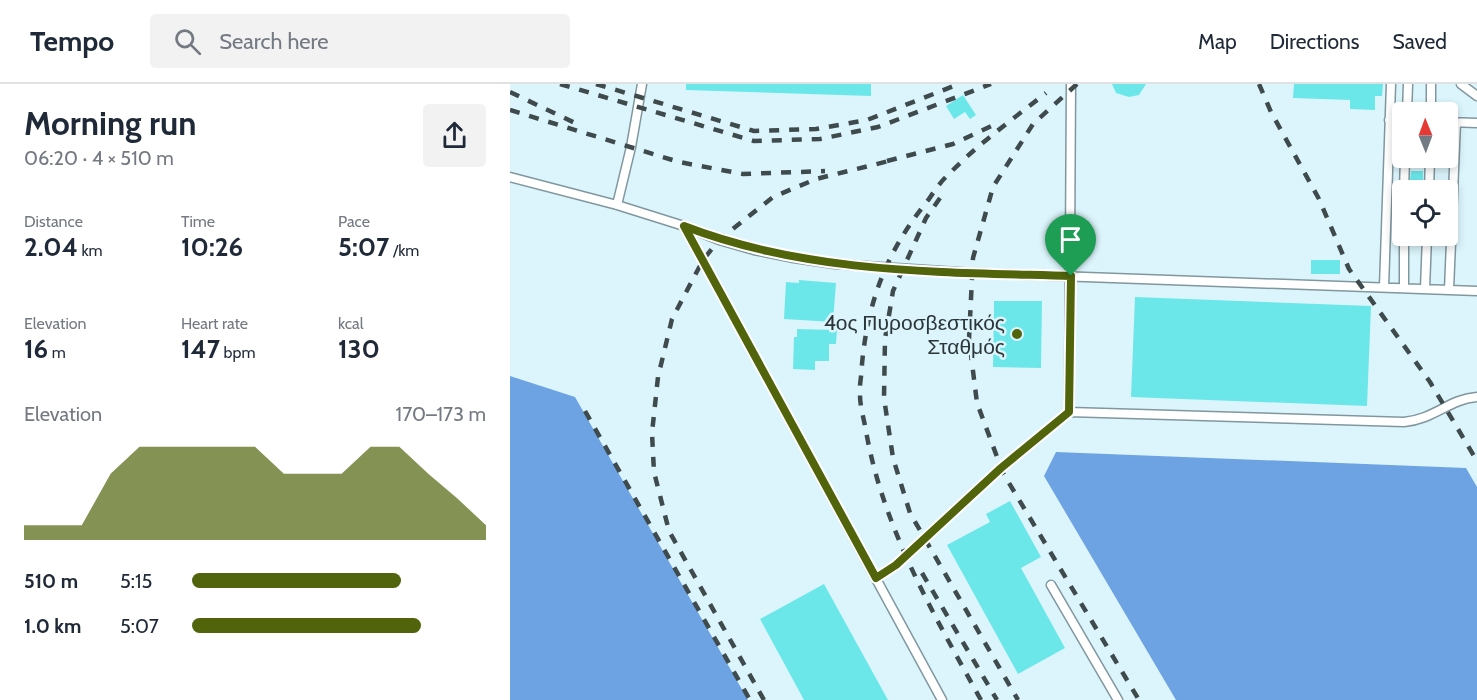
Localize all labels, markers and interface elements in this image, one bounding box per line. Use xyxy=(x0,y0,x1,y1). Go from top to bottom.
search box xyxy=(150,14,570,68)
text: Tempo xyxy=(30,24,114,58)
icon: search xyxy=(171,25,204,58)
text: Search here xyxy=(219,28,329,55)
text: Map xyxy=(1198,29,1237,54)
text: Directions xyxy=(1270,29,1359,54)
text: Saved xyxy=(1392,29,1447,54)
north arrow xyxy=(1392,102,1458,168)
map controls xyxy=(1392,102,1458,246)
text: Morning run xyxy=(24,103,196,143)
button: share xyxy=(423,104,486,167)
text: 06:20 · 4 × 510 m xyxy=(24,146,174,170)
button: locate xyxy=(1392,180,1458,246)
text: Distance xyxy=(24,212,83,231)
text: Time xyxy=(181,212,215,231)
text: Pace xyxy=(338,212,370,231)
pin xyxy=(1045,214,1096,276)
icon: arrive xyxy=(1054,223,1087,256)
text: 2.04 xyxy=(24,231,78,263)
text: 10:26 xyxy=(181,231,243,263)
text: 5:07 xyxy=(338,231,389,263)
text: km xyxy=(78,241,103,260)
text: /km xyxy=(389,241,419,260)
place label: 4ος Πυροσβεστικός Σταθμός xyxy=(824,310,1005,359)
text: Elevation xyxy=(24,314,87,333)
text: Heart rate xyxy=(181,314,248,333)
text: kcal xyxy=(338,314,364,333)
marker: 4ος Πυροσβεστικός Σταθμός xyxy=(1010,327,1024,341)
text: 16 xyxy=(24,333,48,365)
text: 147 xyxy=(181,333,220,365)
text: 130 xyxy=(338,333,380,365)
text: m xyxy=(48,343,66,362)
text: bpm xyxy=(220,343,255,362)
text: Elevation xyxy=(24,402,102,426)
text: 170–173 m xyxy=(396,402,486,426)
text: 510 m xyxy=(24,569,78,593)
text: 5:15 xyxy=(120,569,152,593)
text: 1.0 km xyxy=(24,614,81,638)
text: 5:07 xyxy=(120,614,159,638)

